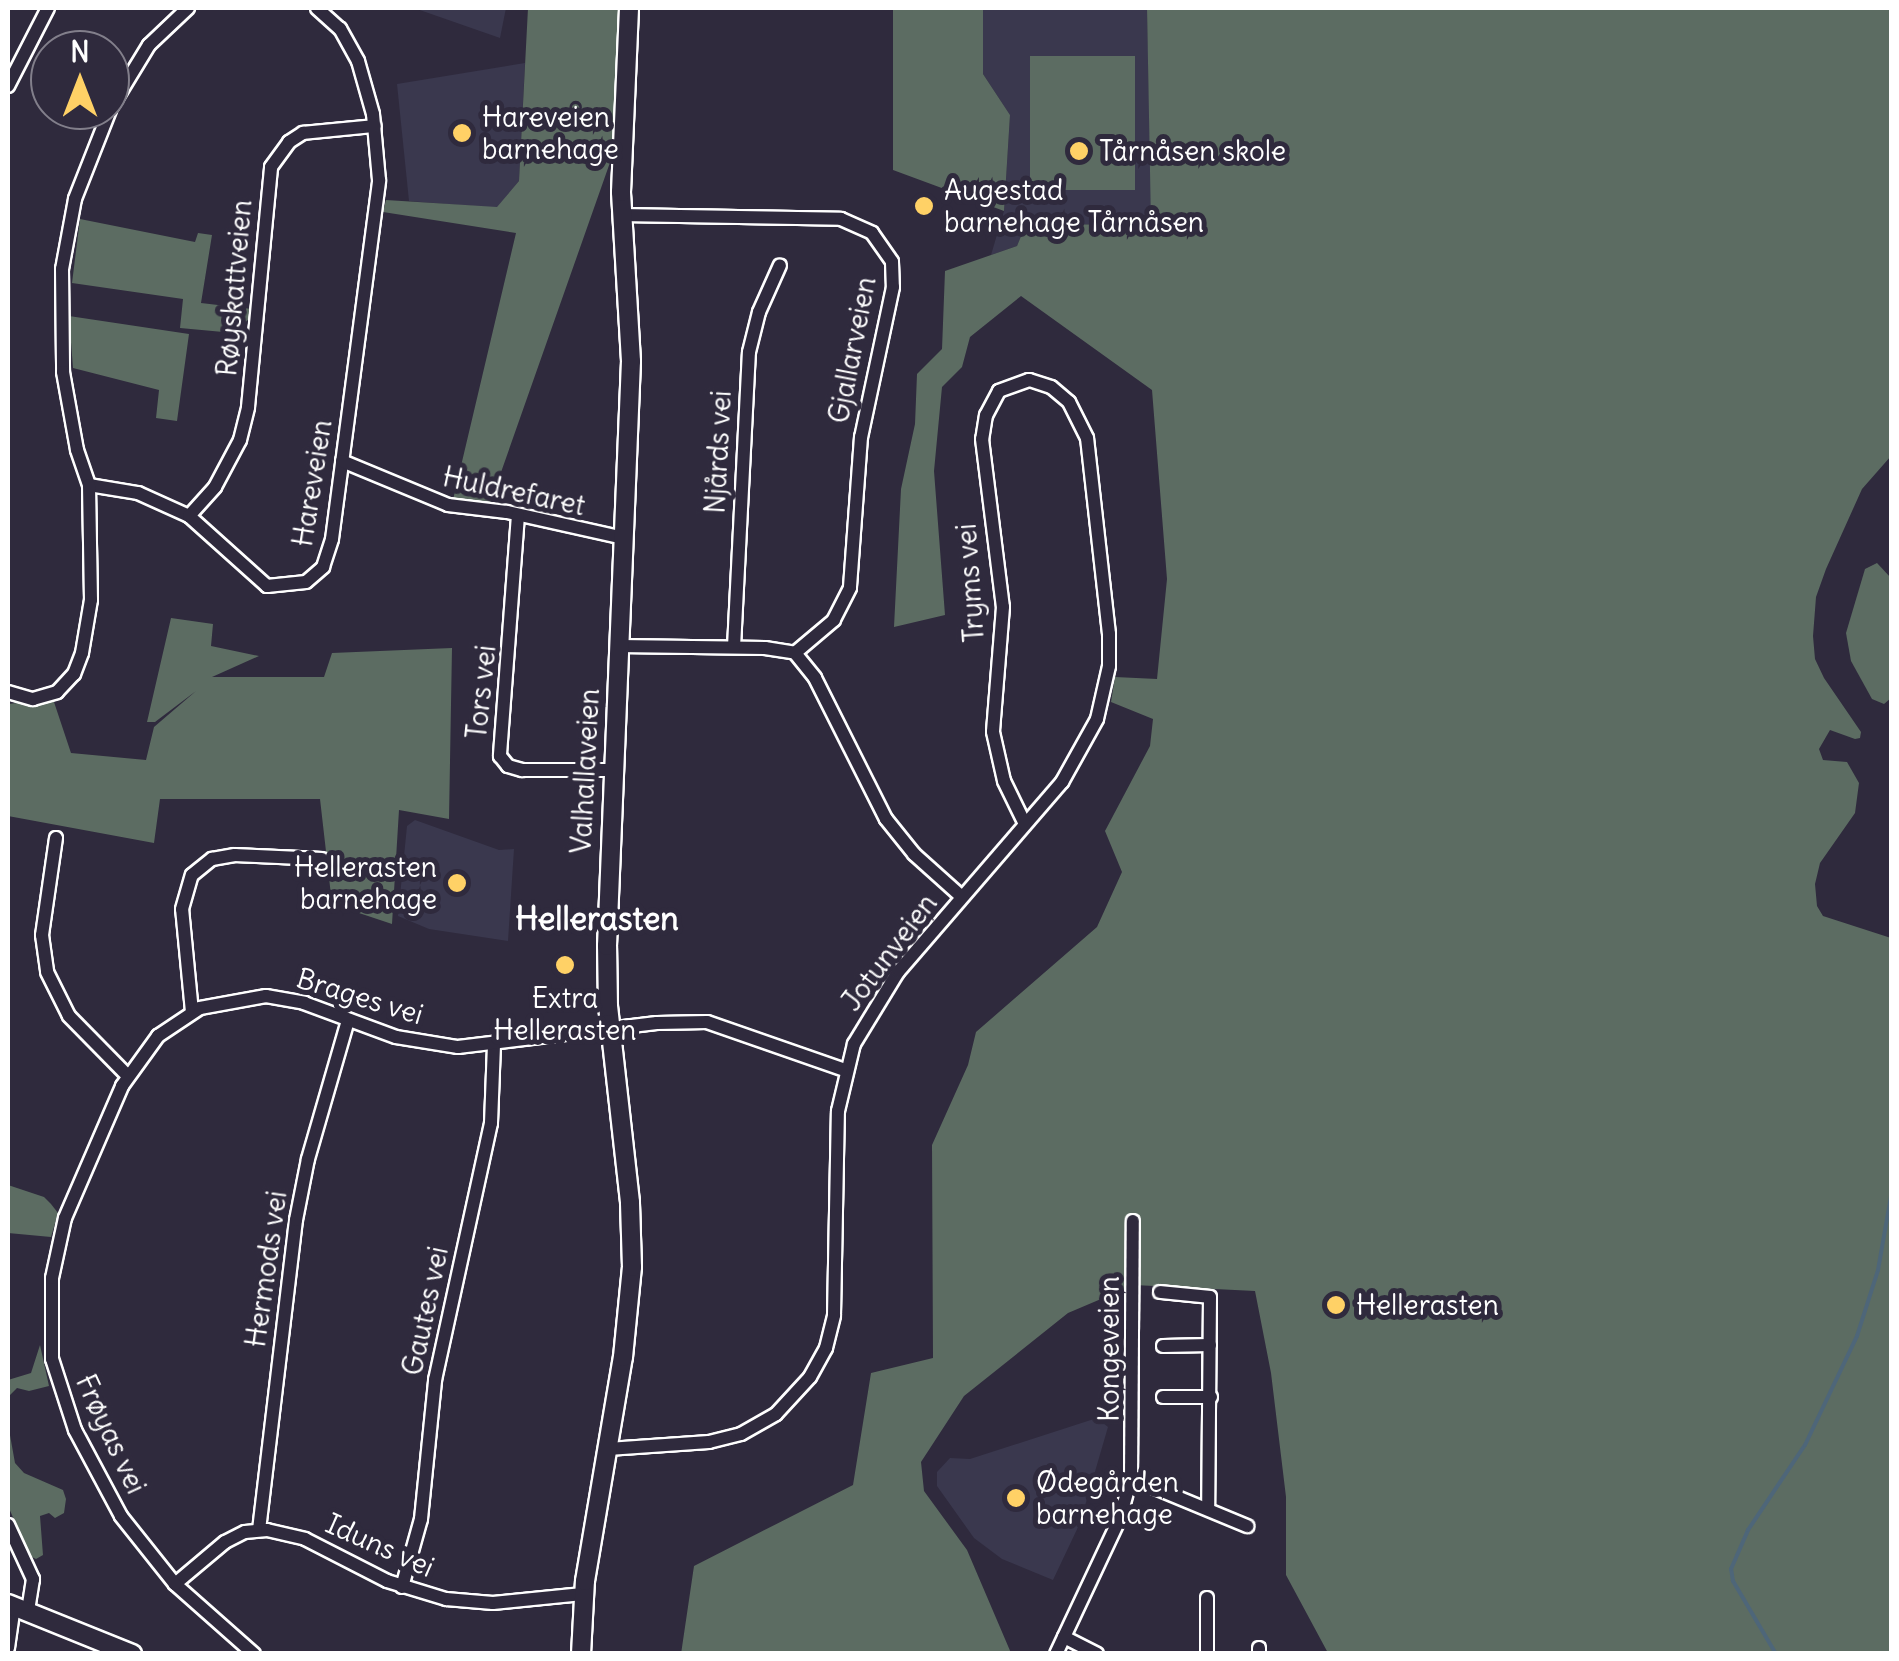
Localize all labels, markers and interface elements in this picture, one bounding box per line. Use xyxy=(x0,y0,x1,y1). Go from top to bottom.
north arrow xyxy=(30,30,130,130)
text: N xyxy=(70,34,90,70)
place label: Hareveien barnehage xyxy=(482,100,619,166)
marker: Hareveien barnehage xyxy=(451,122,473,144)
place label: Tårnåsen skole xyxy=(1099,134,1286,168)
marker: Tårnåsen skole xyxy=(1068,140,1090,162)
place label: Augestad barnehage Tårnåsen xyxy=(944,173,1204,239)
marker: Augestad barnehage Tårnåsen xyxy=(913,195,935,217)
street label: Røyskattveien xyxy=(210,198,258,378)
street label: Gjallarveien xyxy=(821,274,883,426)
street label: Njårds vei xyxy=(698,390,738,514)
street label: Hareveien xyxy=(285,417,339,549)
street label: Huldrefaret xyxy=(440,460,588,522)
street label: Tryms vei xyxy=(949,522,991,644)
street label: Tors vei xyxy=(459,643,503,741)
street label: Valhallaveien xyxy=(564,687,606,855)
place label: Hellerasten barnehage xyxy=(294,850,437,916)
marker: Hellerasten barnehage xyxy=(446,872,468,894)
street label: Jotunveien xyxy=(834,887,944,1017)
district label: Hellerasten xyxy=(515,900,679,938)
marker: Extra Hellerasten xyxy=(554,954,576,976)
street label: Brages vei xyxy=(293,961,427,1031)
place label: Extra Hellerasten xyxy=(494,981,636,1047)
street label: Hermods vei xyxy=(238,1189,294,1349)
street label: Gautes vei xyxy=(395,1243,455,1379)
street label: Kongeveien xyxy=(1092,1276,1126,1422)
place label: Hellerasten xyxy=(1356,1288,1499,1322)
marker: Hellerasten xyxy=(1325,1294,1347,1316)
street label: Frøyas vei xyxy=(69,1369,153,1499)
place label: Ødegården barnehage xyxy=(1036,1465,1179,1531)
marker: Ødegården barnehage xyxy=(1005,1487,1027,1509)
street label: Iduns vei xyxy=(321,1506,439,1584)

